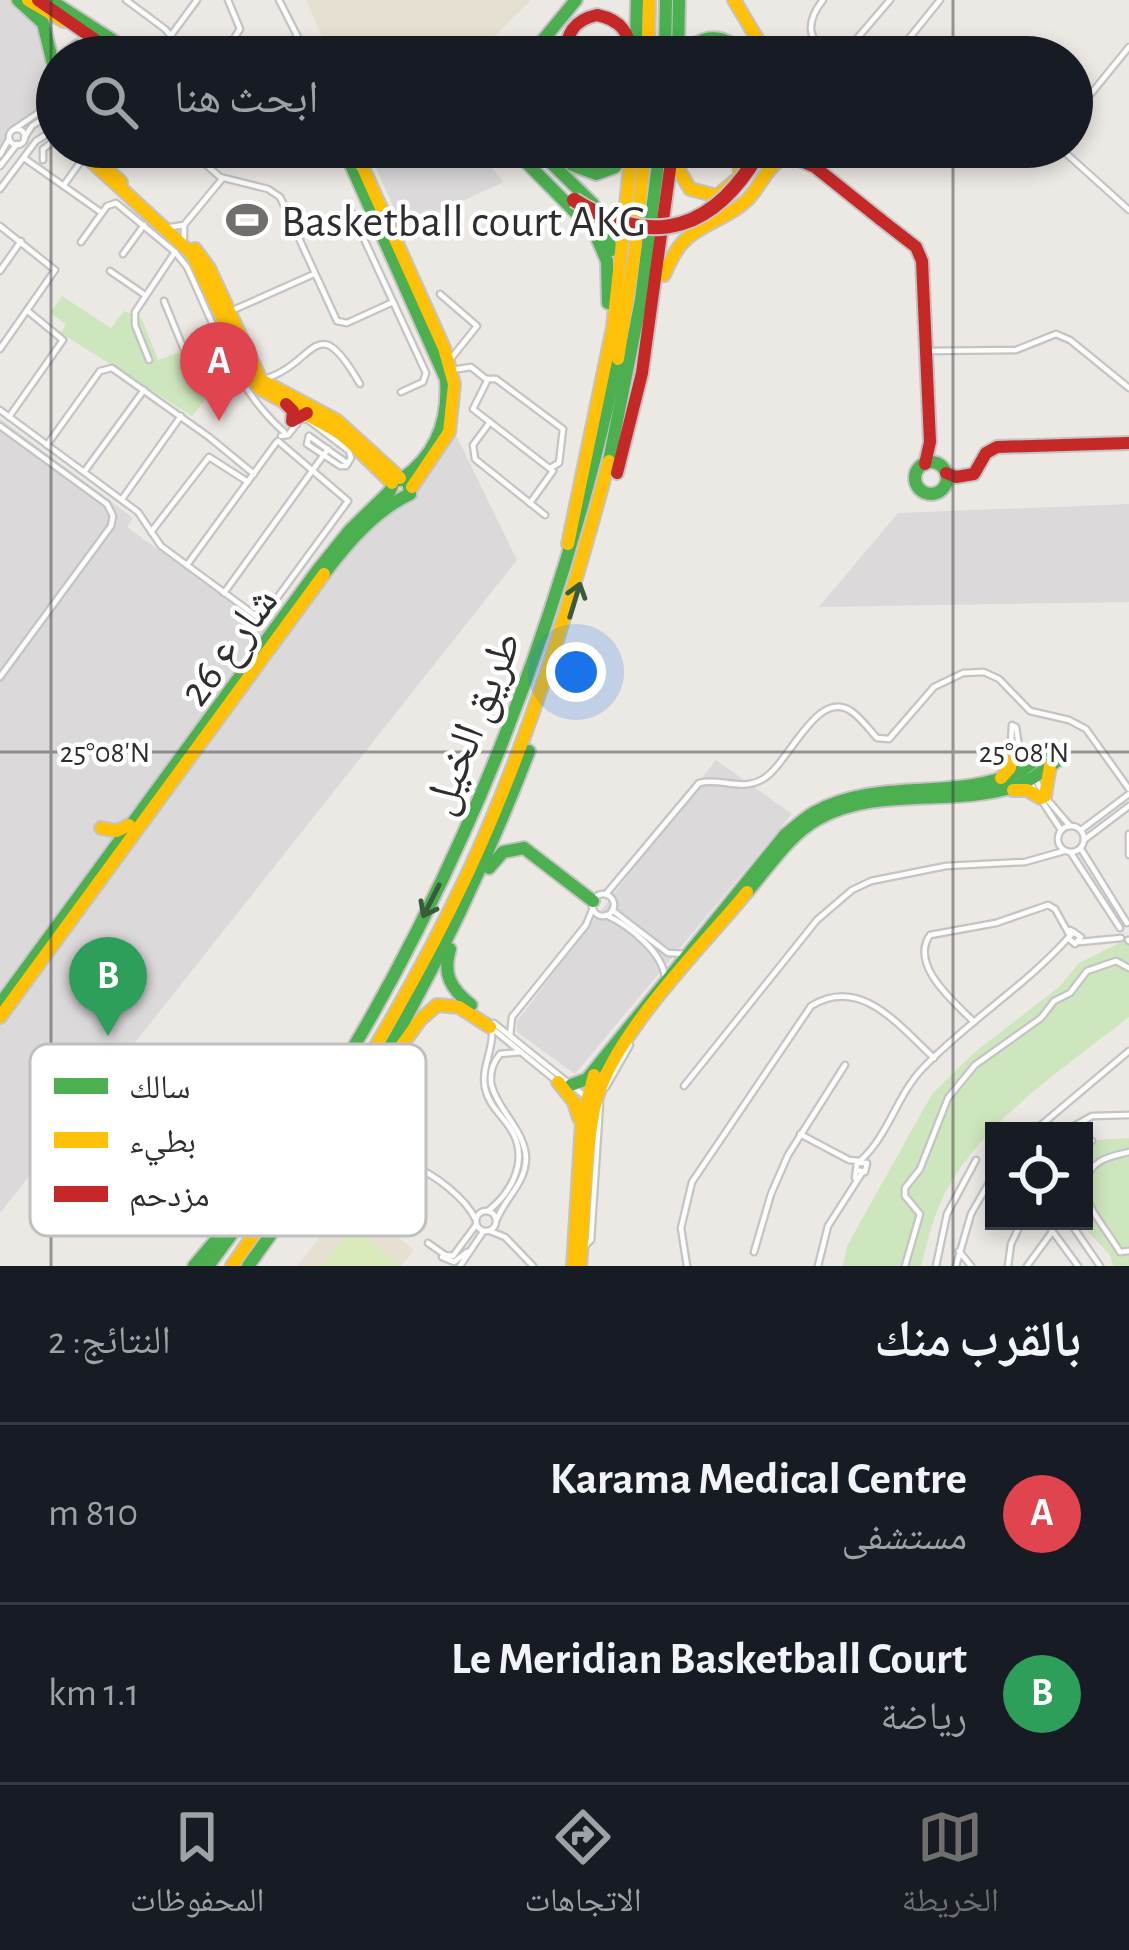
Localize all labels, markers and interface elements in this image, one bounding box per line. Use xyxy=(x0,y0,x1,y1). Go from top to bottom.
search box xyxy=(36,36,1093,168)
icon: search xyxy=(78,69,144,135)
text: ابحث هنا xyxy=(174,76,319,121)
sports icon: Basketball court AKG xyxy=(224,197,270,243)
place label: Basketball court AKG xyxy=(281,200,646,245)
pin: A xyxy=(180,322,258,421)
street label: شارع 26 xyxy=(171,579,290,717)
one-way arrow xyxy=(565,582,587,620)
street label: طريق الخيل xyxy=(416,625,533,822)
your location xyxy=(546,642,606,702)
text: 25°08'N xyxy=(60,738,150,768)
text: 25°08'N xyxy=(979,738,1069,768)
one-way arrow xyxy=(419,882,442,918)
pin: B xyxy=(69,937,147,1036)
legend xyxy=(30,1044,426,1236)
text: سالك xyxy=(129,1072,190,1105)
map controls xyxy=(985,1122,1093,1230)
button: locate xyxy=(985,1122,1093,1230)
text: بطيء xyxy=(129,1126,196,1166)
text: مزدحم xyxy=(129,1180,209,1217)
text: بالقرب منك xyxy=(874,1315,1081,1366)
text: النتائج: 2 xyxy=(48,1322,171,1361)
text: Karama Medical Centre xyxy=(550,1457,967,1502)
text: 810 m xyxy=(48,1494,138,1533)
text: A xyxy=(1030,1494,1054,1533)
text: مستشفى xyxy=(842,1518,967,1557)
text: Le Meridian Basketball Court xyxy=(451,1637,967,1682)
text: 1.1 km xyxy=(48,1674,139,1713)
text: B xyxy=(1031,1674,1053,1713)
text: رياضة xyxy=(880,1698,967,1737)
tab: المحفوظات xyxy=(130,1804,264,1932)
tab: الاتجاهات xyxy=(524,1804,642,1932)
tab: الخريطة xyxy=(902,1804,999,1932)

